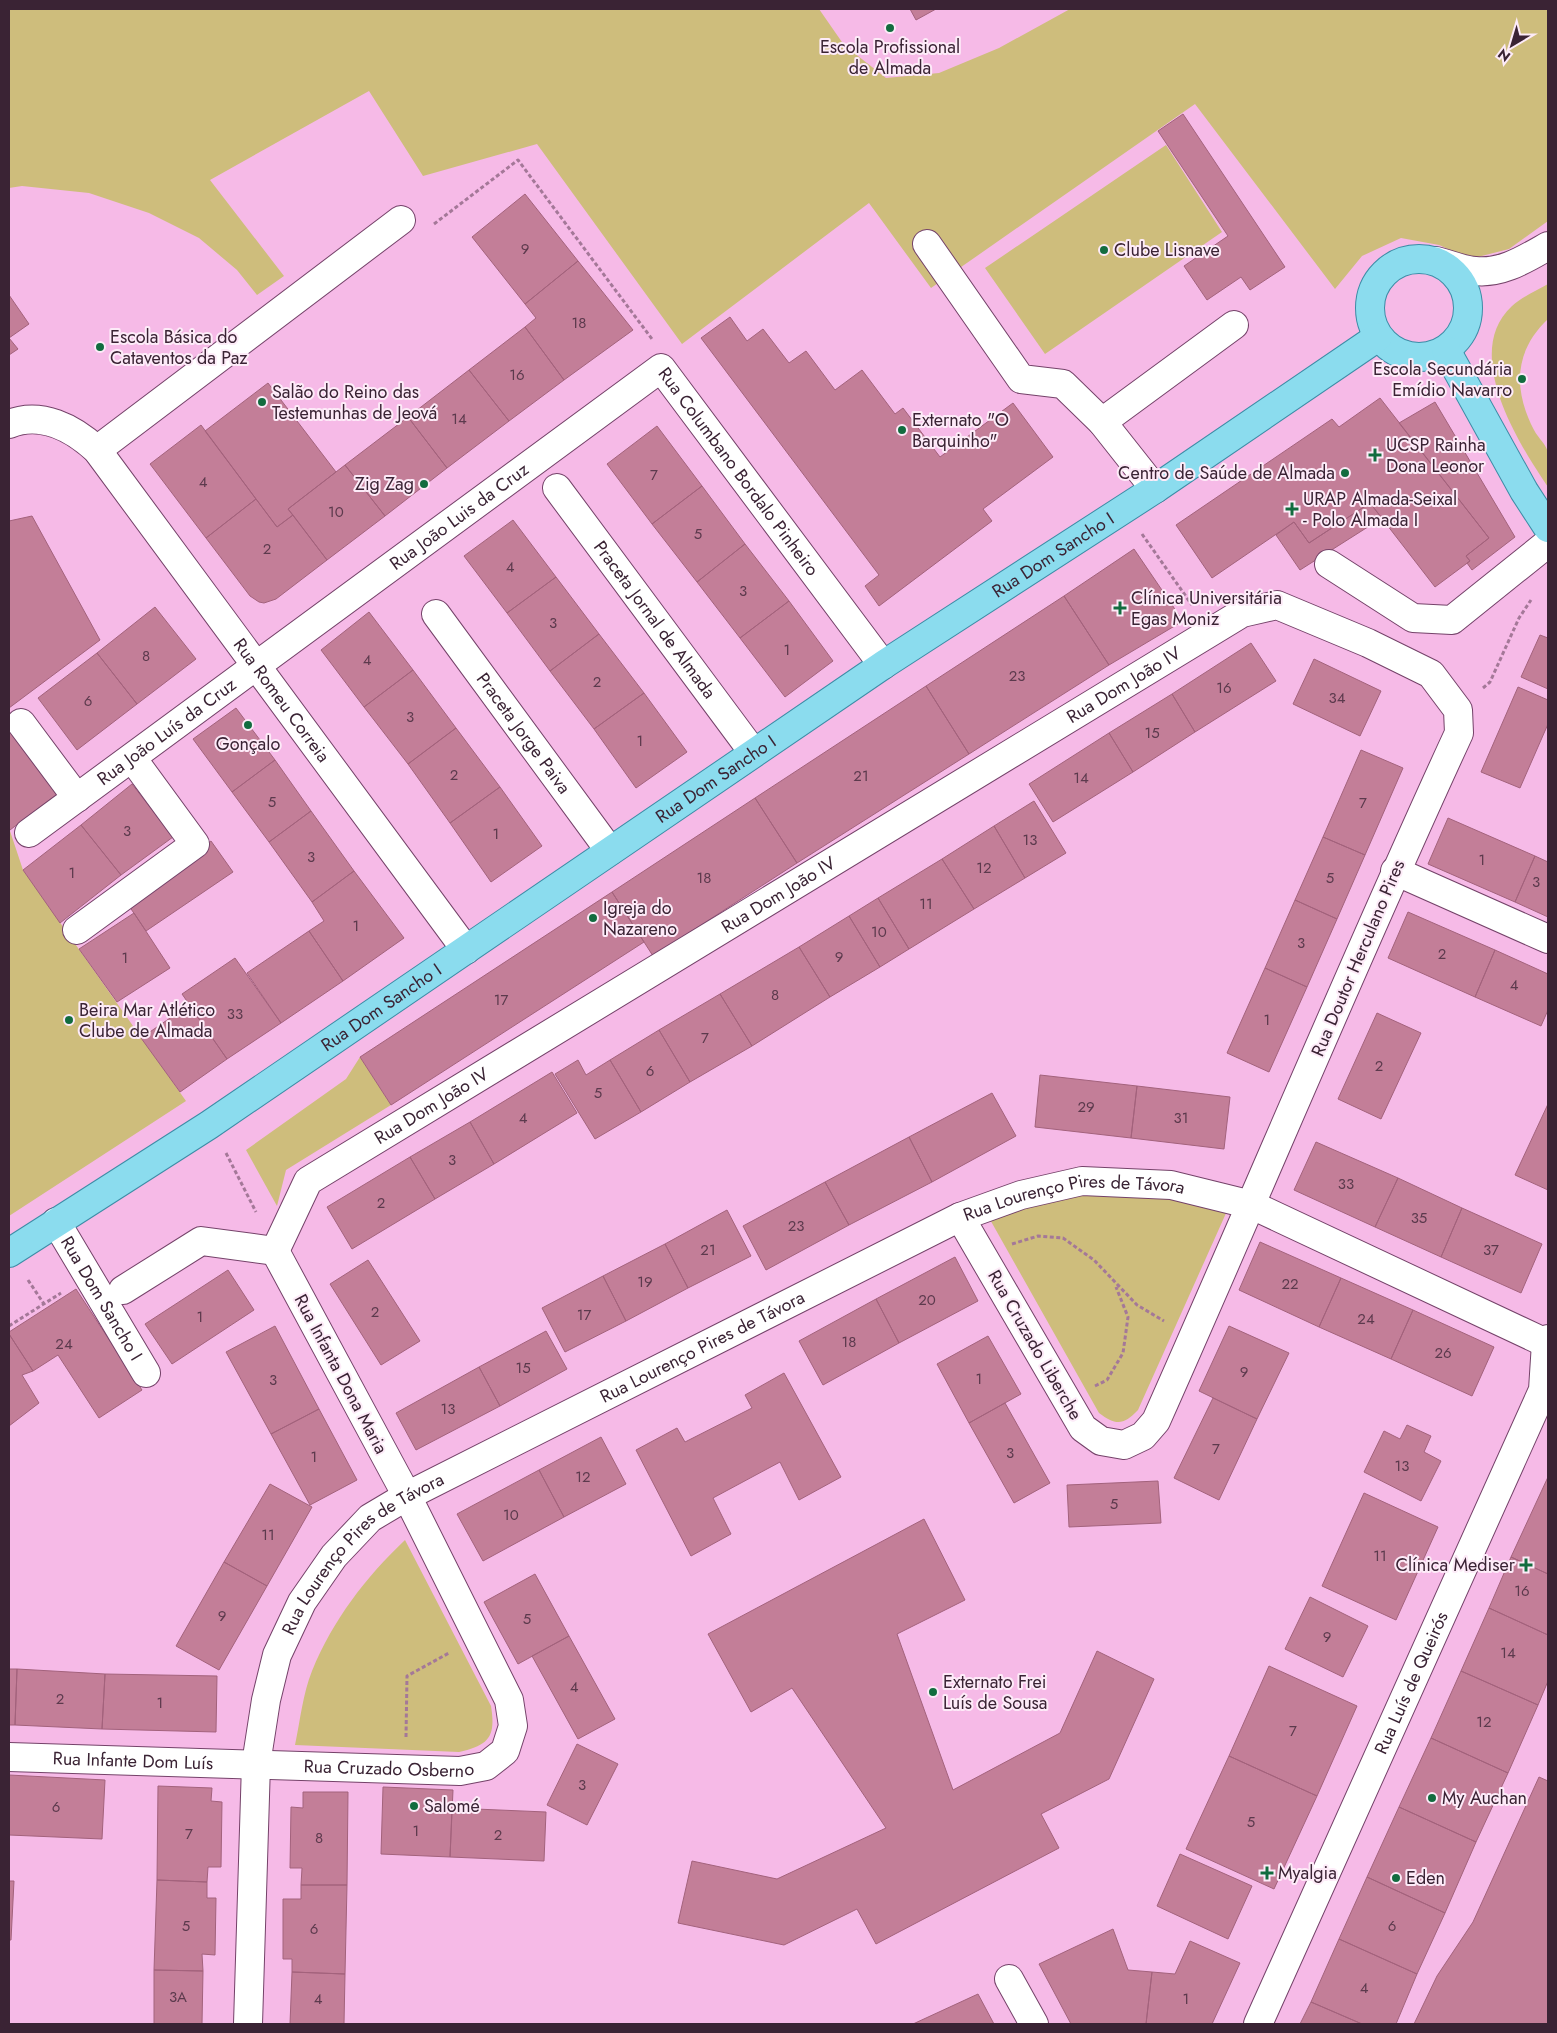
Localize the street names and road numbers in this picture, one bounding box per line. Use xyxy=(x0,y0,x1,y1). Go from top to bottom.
street label: Rua Columbano Bordalo Pinheiro xyxy=(652,362,825,582)
street label: Rua João Luis da Cruz xyxy=(384,456,535,576)
street label: Rua Dom Sancho I xyxy=(987,506,1119,604)
street label: Praceta Jornal de Almada xyxy=(587,535,722,704)
street label: Rua Romeu Correia xyxy=(227,633,336,768)
street label: Rua Dom João IV xyxy=(1062,640,1186,730)
street label: Praceta Jorge Paiva xyxy=(470,667,577,799)
street label: Rua João Luís da Cruz xyxy=(92,671,242,792)
street label: Rua Dom Sancho I xyxy=(650,729,781,830)
street label: Rua Dom João IV xyxy=(716,850,841,940)
street label: Rua Doutor Herculano Pires xyxy=(1305,856,1411,1060)
street label: Rua Dom Sancho I xyxy=(316,957,447,1058)
street label: Rua Dom João IV xyxy=(369,1061,494,1151)
street label: Rua Lourenço Pires de Távora xyxy=(960,1168,1188,1228)
street label: Rua Dom Sancho I xyxy=(54,1231,149,1366)
street label: Rua Cruzado Liberche xyxy=(981,1265,1089,1425)
street label: Rua Lourenço Pires de Távora xyxy=(595,1284,809,1410)
street label: Rua Infanta Dona Maria xyxy=(288,1290,394,1458)
street label: Rua Lourenço Pires de Távora xyxy=(275,1466,448,1639)
street label: Rua Luís de Queirós xyxy=(1368,1607,1455,1758)
street label: Rua Infante Dom Luís xyxy=(52,1745,214,1776)
street label: Rua Cruzado Osberno xyxy=(303,1753,476,1784)

